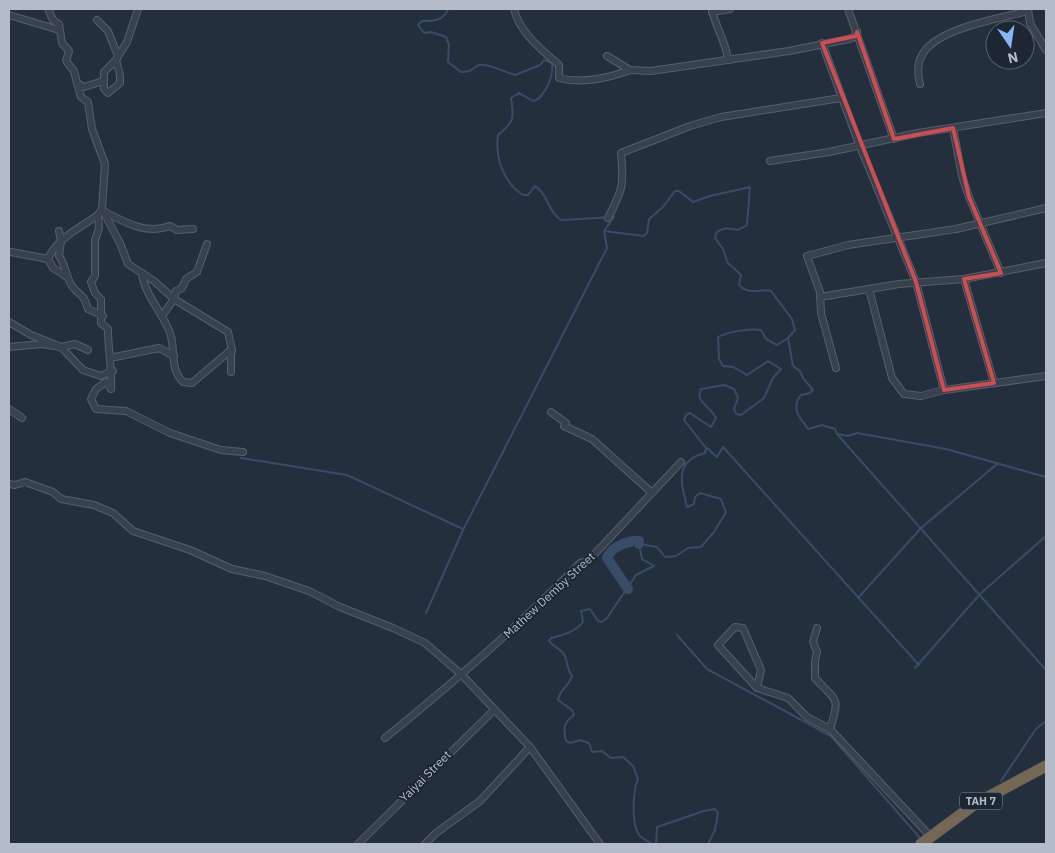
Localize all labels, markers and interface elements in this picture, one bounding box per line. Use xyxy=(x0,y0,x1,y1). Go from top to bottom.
north arrow xyxy=(985,20,1035,70)
text: N xyxy=(1006,48,1020,68)
street label: Mathew Demby Street xyxy=(500,549,598,641)
street label: Yaiyai Street xyxy=(396,747,454,805)
road number: TAH 7 xyxy=(960,792,1002,809)

